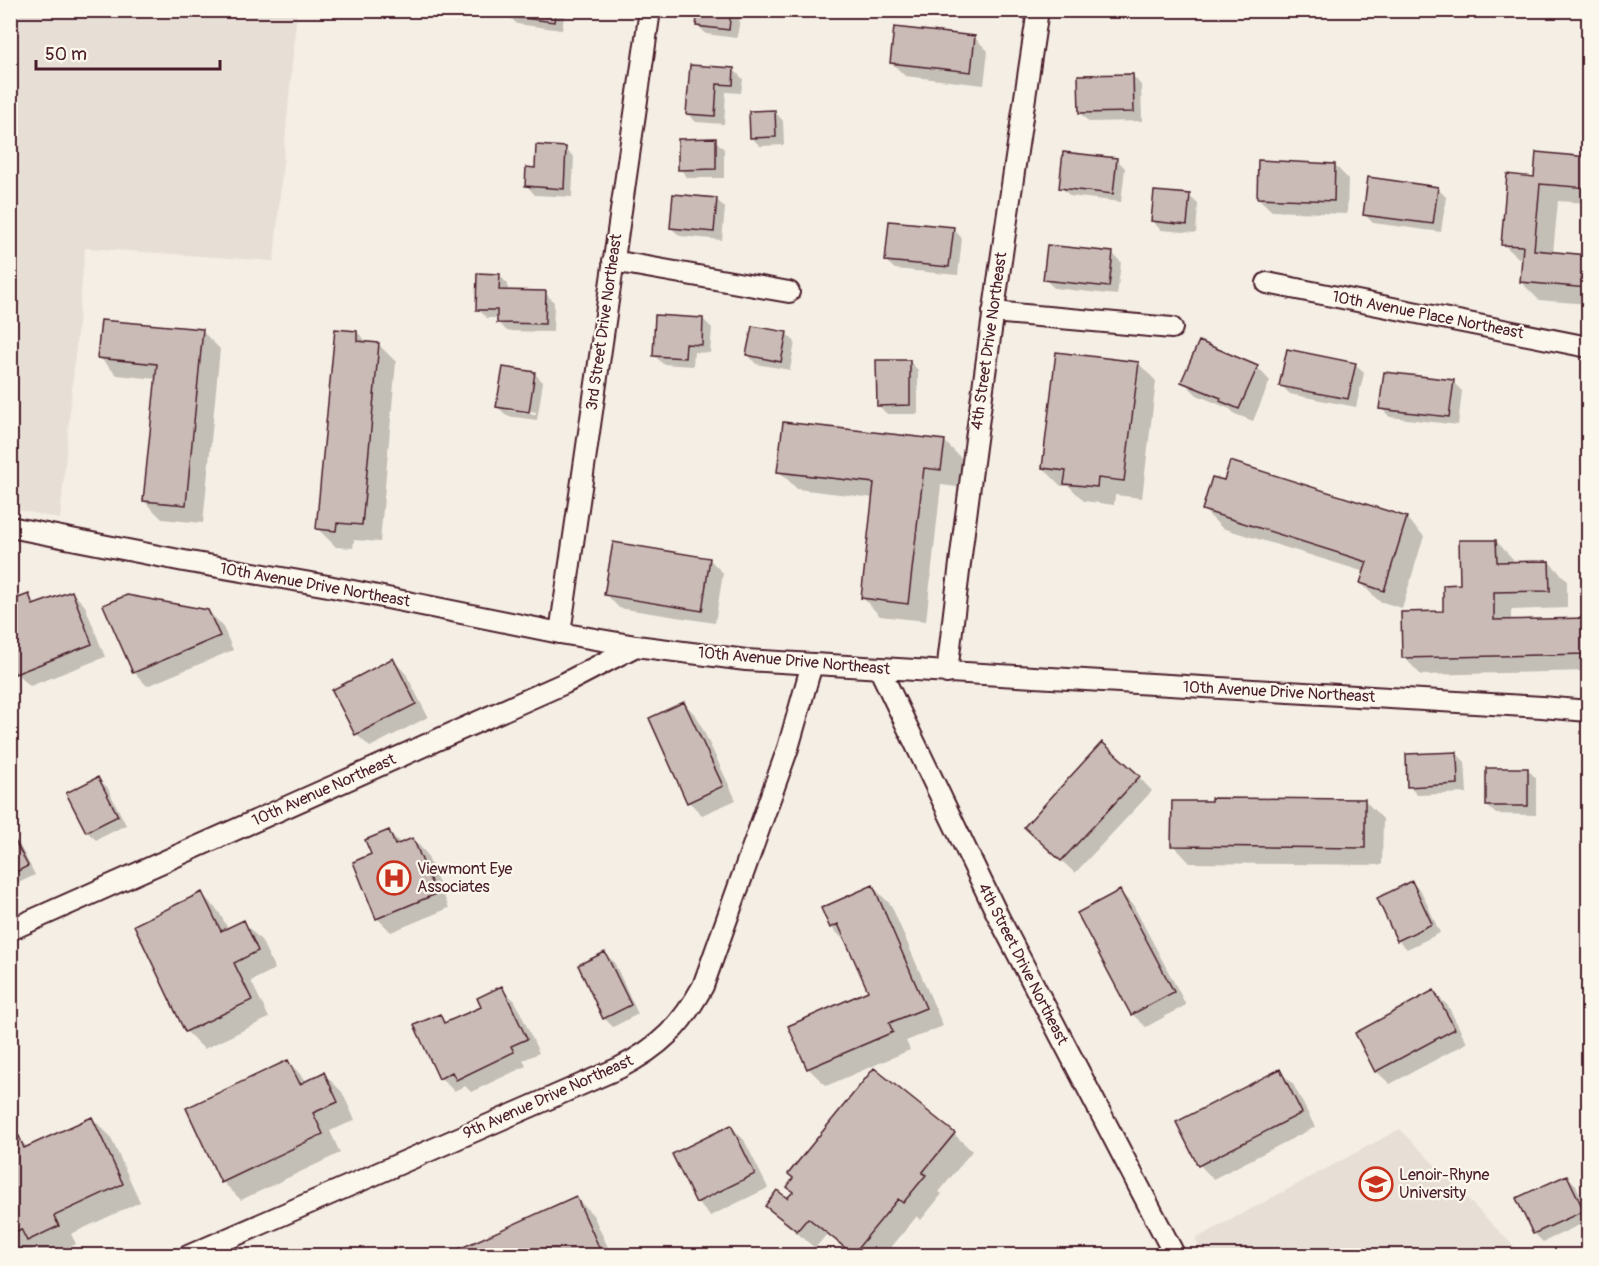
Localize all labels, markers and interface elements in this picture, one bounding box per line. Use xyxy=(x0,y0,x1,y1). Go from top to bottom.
scale bar xyxy=(36,33,220,71)
text: 50 m xyxy=(45,43,87,66)
street label: 3rd Street Drive Northeast xyxy=(582,232,626,412)
street label: 4th Street Drive Northeast xyxy=(967,250,1011,431)
street label: 10th Avenue Place Northeast xyxy=(1330,287,1526,344)
street label: 10th Avenue Drive Northeast xyxy=(218,558,412,612)
street label: 10th Avenue Drive Northeast xyxy=(697,643,891,679)
street label: 10th Avenue Drive Northeast xyxy=(1182,677,1376,707)
street label: 10th Avenue Northeast xyxy=(249,749,399,831)
place label: Viewmont Eye Associates xyxy=(417,859,513,897)
hospital icon: Viewmont Eye Associates xyxy=(376,860,412,896)
street label: 4th Street Drive Northeast xyxy=(973,880,1073,1049)
street label: 9th Avenue Drive Northeast xyxy=(460,1050,637,1144)
place label: Lenoir-Rhyne University xyxy=(1399,1165,1490,1203)
school or university icon: Lenoir-Rhyne University xyxy=(1358,1166,1394,1202)

